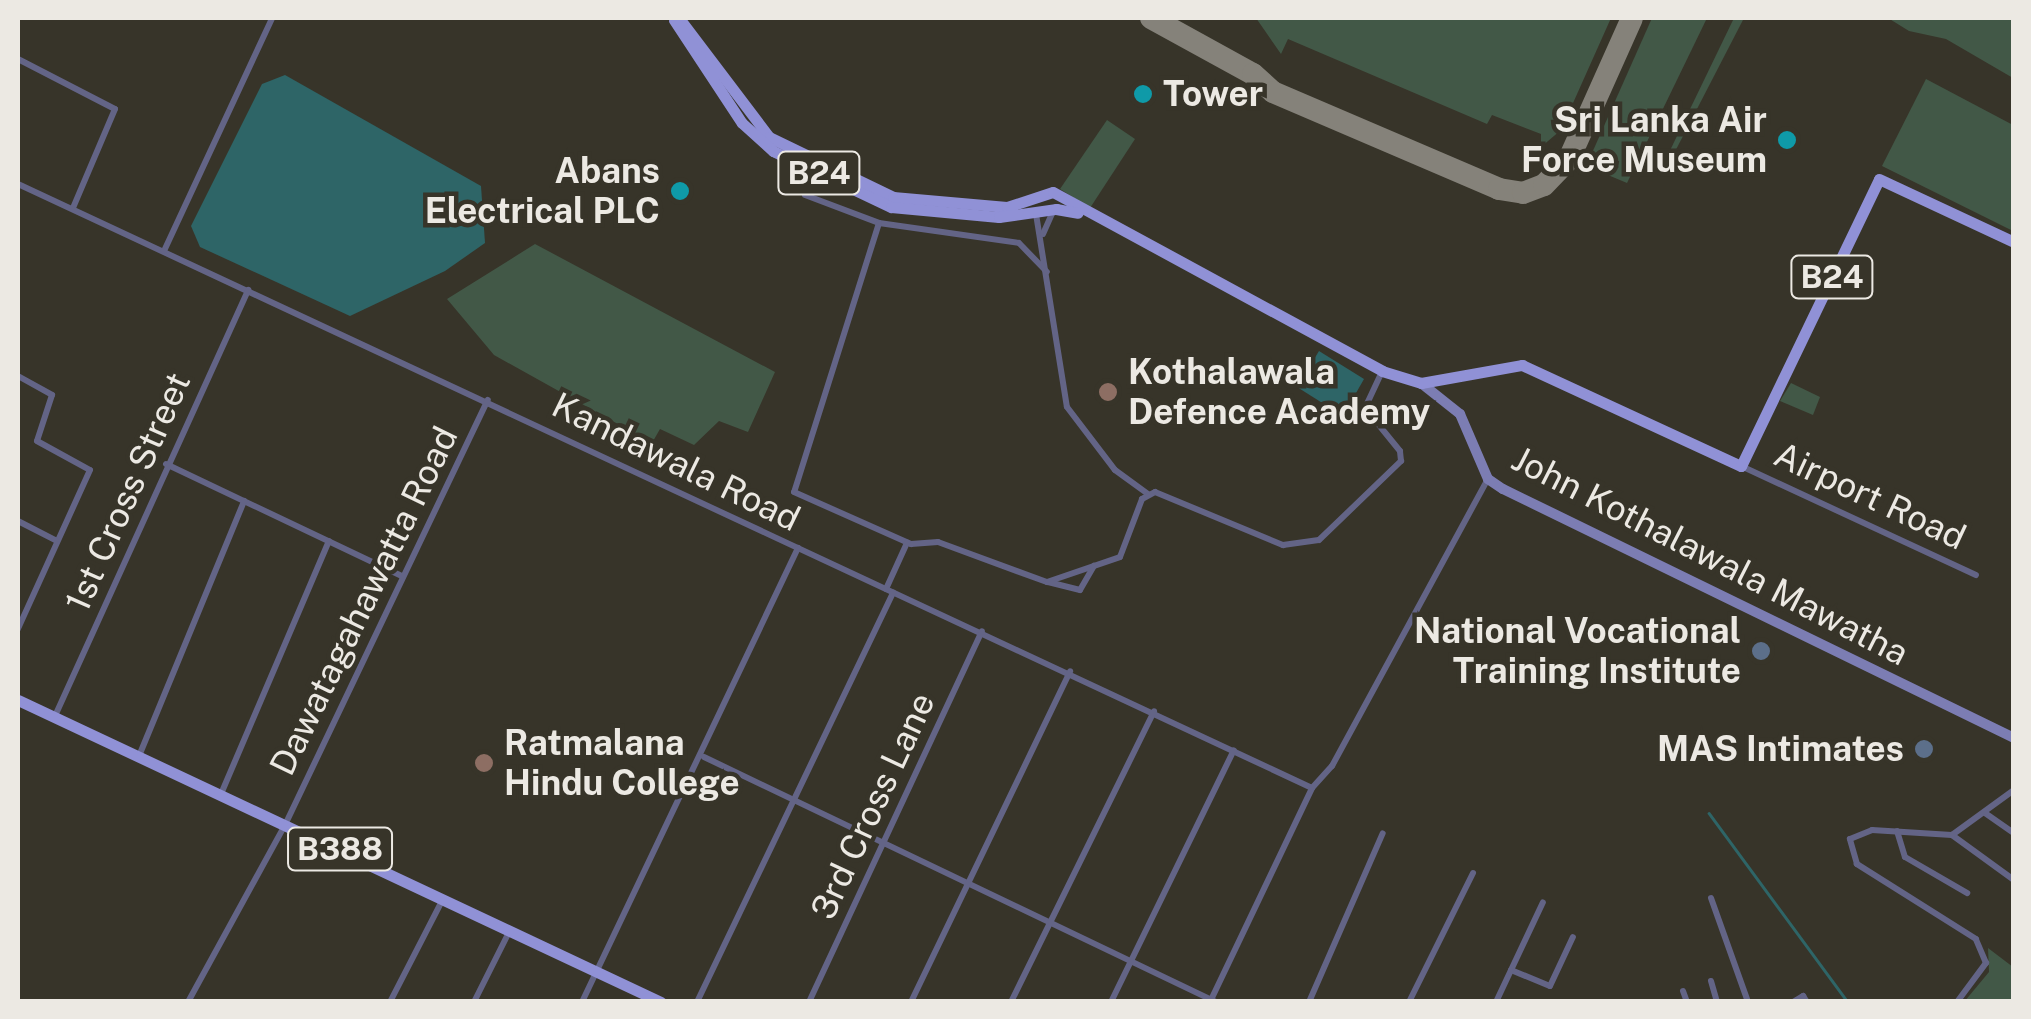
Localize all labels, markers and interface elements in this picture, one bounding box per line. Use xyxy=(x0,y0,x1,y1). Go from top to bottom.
place label: Tower xyxy=(1163,73,1263,115)
marker: Tower xyxy=(1132,83,1154,105)
place label: Sri Lanka Air Force Museum xyxy=(1521,99,1767,181)
marker: Sri Lanka Air Force Museum xyxy=(1776,129,1798,151)
road number: B24 xyxy=(776,146,862,200)
place label: Abans Electrical PLC xyxy=(425,150,660,232)
marker: Abans Electrical PLC xyxy=(669,180,691,202)
road number: B24 xyxy=(1790,250,1874,304)
place label: Kothalawala Defence Academy xyxy=(1128,351,1430,433)
street label: 1st Cross Street xyxy=(57,366,199,618)
marker: Kothalawala Defence Academy xyxy=(1097,381,1119,403)
street label: Kandawala Road xyxy=(545,384,807,540)
street label: Dawatagahawatta Road xyxy=(261,420,467,782)
street label: Airport Road xyxy=(1768,433,1972,559)
street label: John Kothalawala Mawatha xyxy=(1505,438,1915,674)
place label: National Vocational Training Institute xyxy=(1413,610,1741,692)
marker: National Vocational Training Institute xyxy=(1750,640,1772,662)
street label: 3rd Cross Lane xyxy=(802,686,944,926)
place label: Ratmalana Hindu College xyxy=(504,722,740,804)
place label: MAS Intimates xyxy=(1657,728,1904,770)
marker: MAS Intimates xyxy=(1913,738,1935,760)
marker: Ratmalana Hindu College xyxy=(473,752,495,774)
road number: B388 xyxy=(285,822,395,876)

